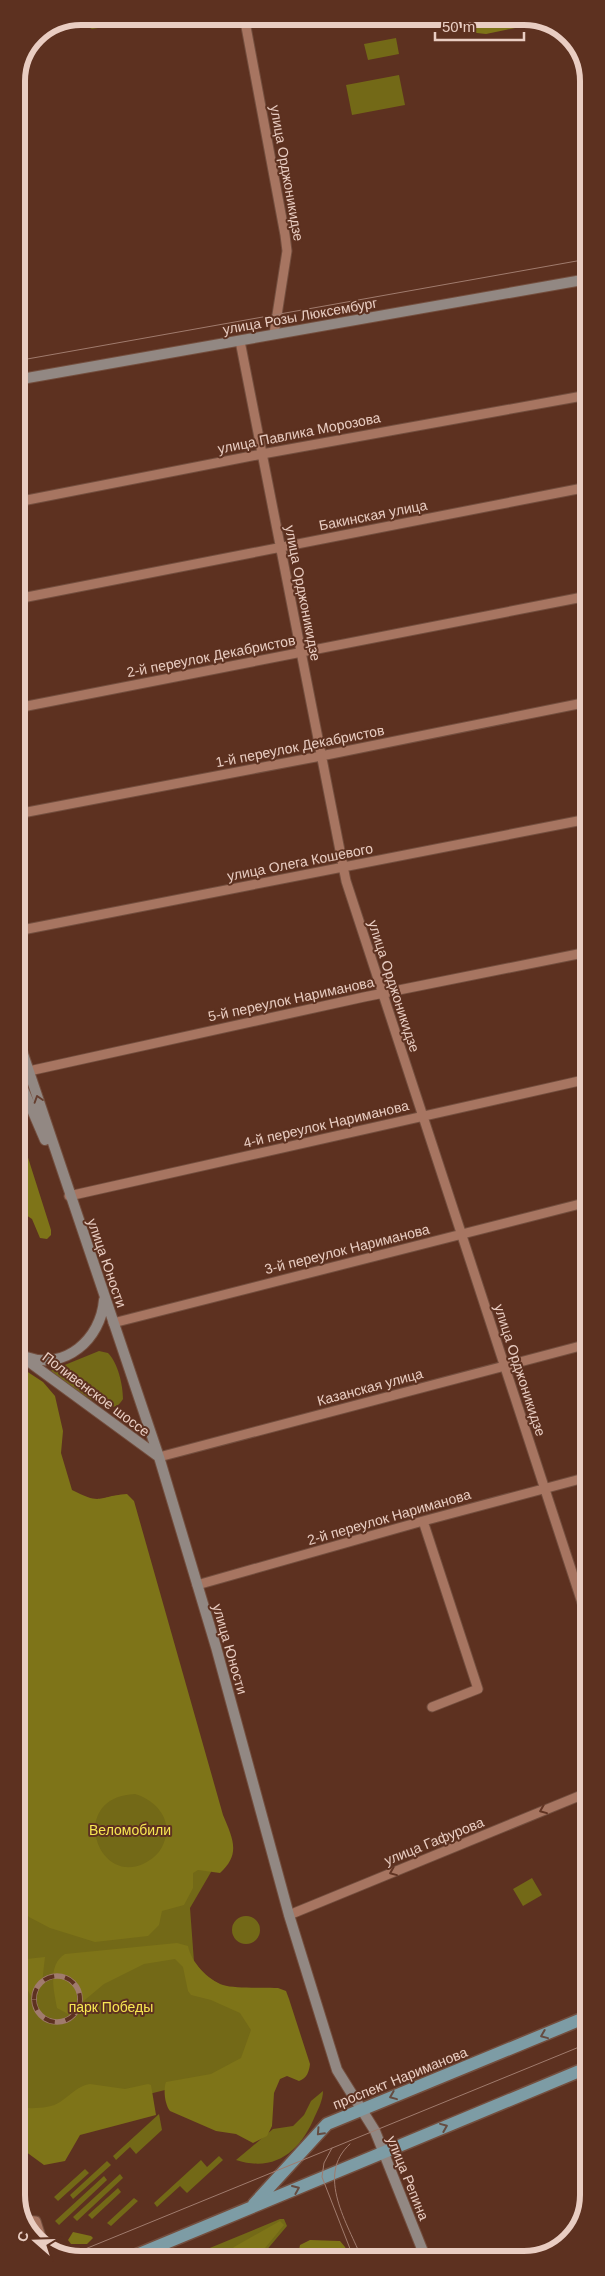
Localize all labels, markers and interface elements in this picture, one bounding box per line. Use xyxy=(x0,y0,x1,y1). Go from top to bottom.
scale bar xyxy=(435,10,524,42)
text: 50 m xyxy=(442,18,475,35)
street label: улица Орджоникидзе xyxy=(267,104,307,242)
street label: улица Розы Люксембург xyxy=(221,295,379,337)
street label: улица Павлика Морозова xyxy=(216,409,382,457)
street label: Бакинская улица xyxy=(318,497,429,533)
street label: улица Орджоникидзе xyxy=(282,524,324,662)
street label: 2-й переулок Декабристов xyxy=(125,632,297,680)
street label: 1-й переулок Декабристов xyxy=(214,722,386,770)
street label: улица Олега Кошевого xyxy=(226,840,374,884)
street label: улица Орджоникидзе xyxy=(365,918,423,1054)
street label: 5-й переулок Нариманова xyxy=(207,974,376,1024)
one-way arrow xyxy=(34,1096,44,1104)
street label: 4-й переулок Нариманова xyxy=(242,1097,410,1151)
street label: улица Юности xyxy=(84,1216,130,1310)
street label: 3-й переулок Нариманова xyxy=(263,1221,431,1277)
street label: улица Орджоникидзе xyxy=(491,1302,549,1438)
street label: Поливенское шоссе xyxy=(39,1349,153,1440)
street label: Казанская улица xyxy=(315,1365,425,1409)
street label: 2-й переулок Нариманова xyxy=(305,1486,473,1548)
street label: улица Юности xyxy=(209,1602,251,1696)
one-way arrow xyxy=(540,1805,548,1815)
street label: улица Гафурова xyxy=(382,1814,486,1868)
park label: Веломобили xyxy=(89,1822,171,1838)
one-way arrow xyxy=(389,1866,398,1877)
park label: парк Победы xyxy=(69,1999,153,2015)
one-way arrow xyxy=(540,2029,548,2039)
street label: проспект Нариманова xyxy=(330,2044,470,2112)
one-way arrow xyxy=(389,2090,398,2101)
one-way arrow xyxy=(440,2122,448,2132)
one-way arrow xyxy=(317,2127,326,2136)
street label: улица Репина xyxy=(384,2133,432,2223)
one-way arrow xyxy=(291,2184,300,2195)
north arrow xyxy=(10,2216,60,2266)
text: С xyxy=(14,2229,32,2244)

